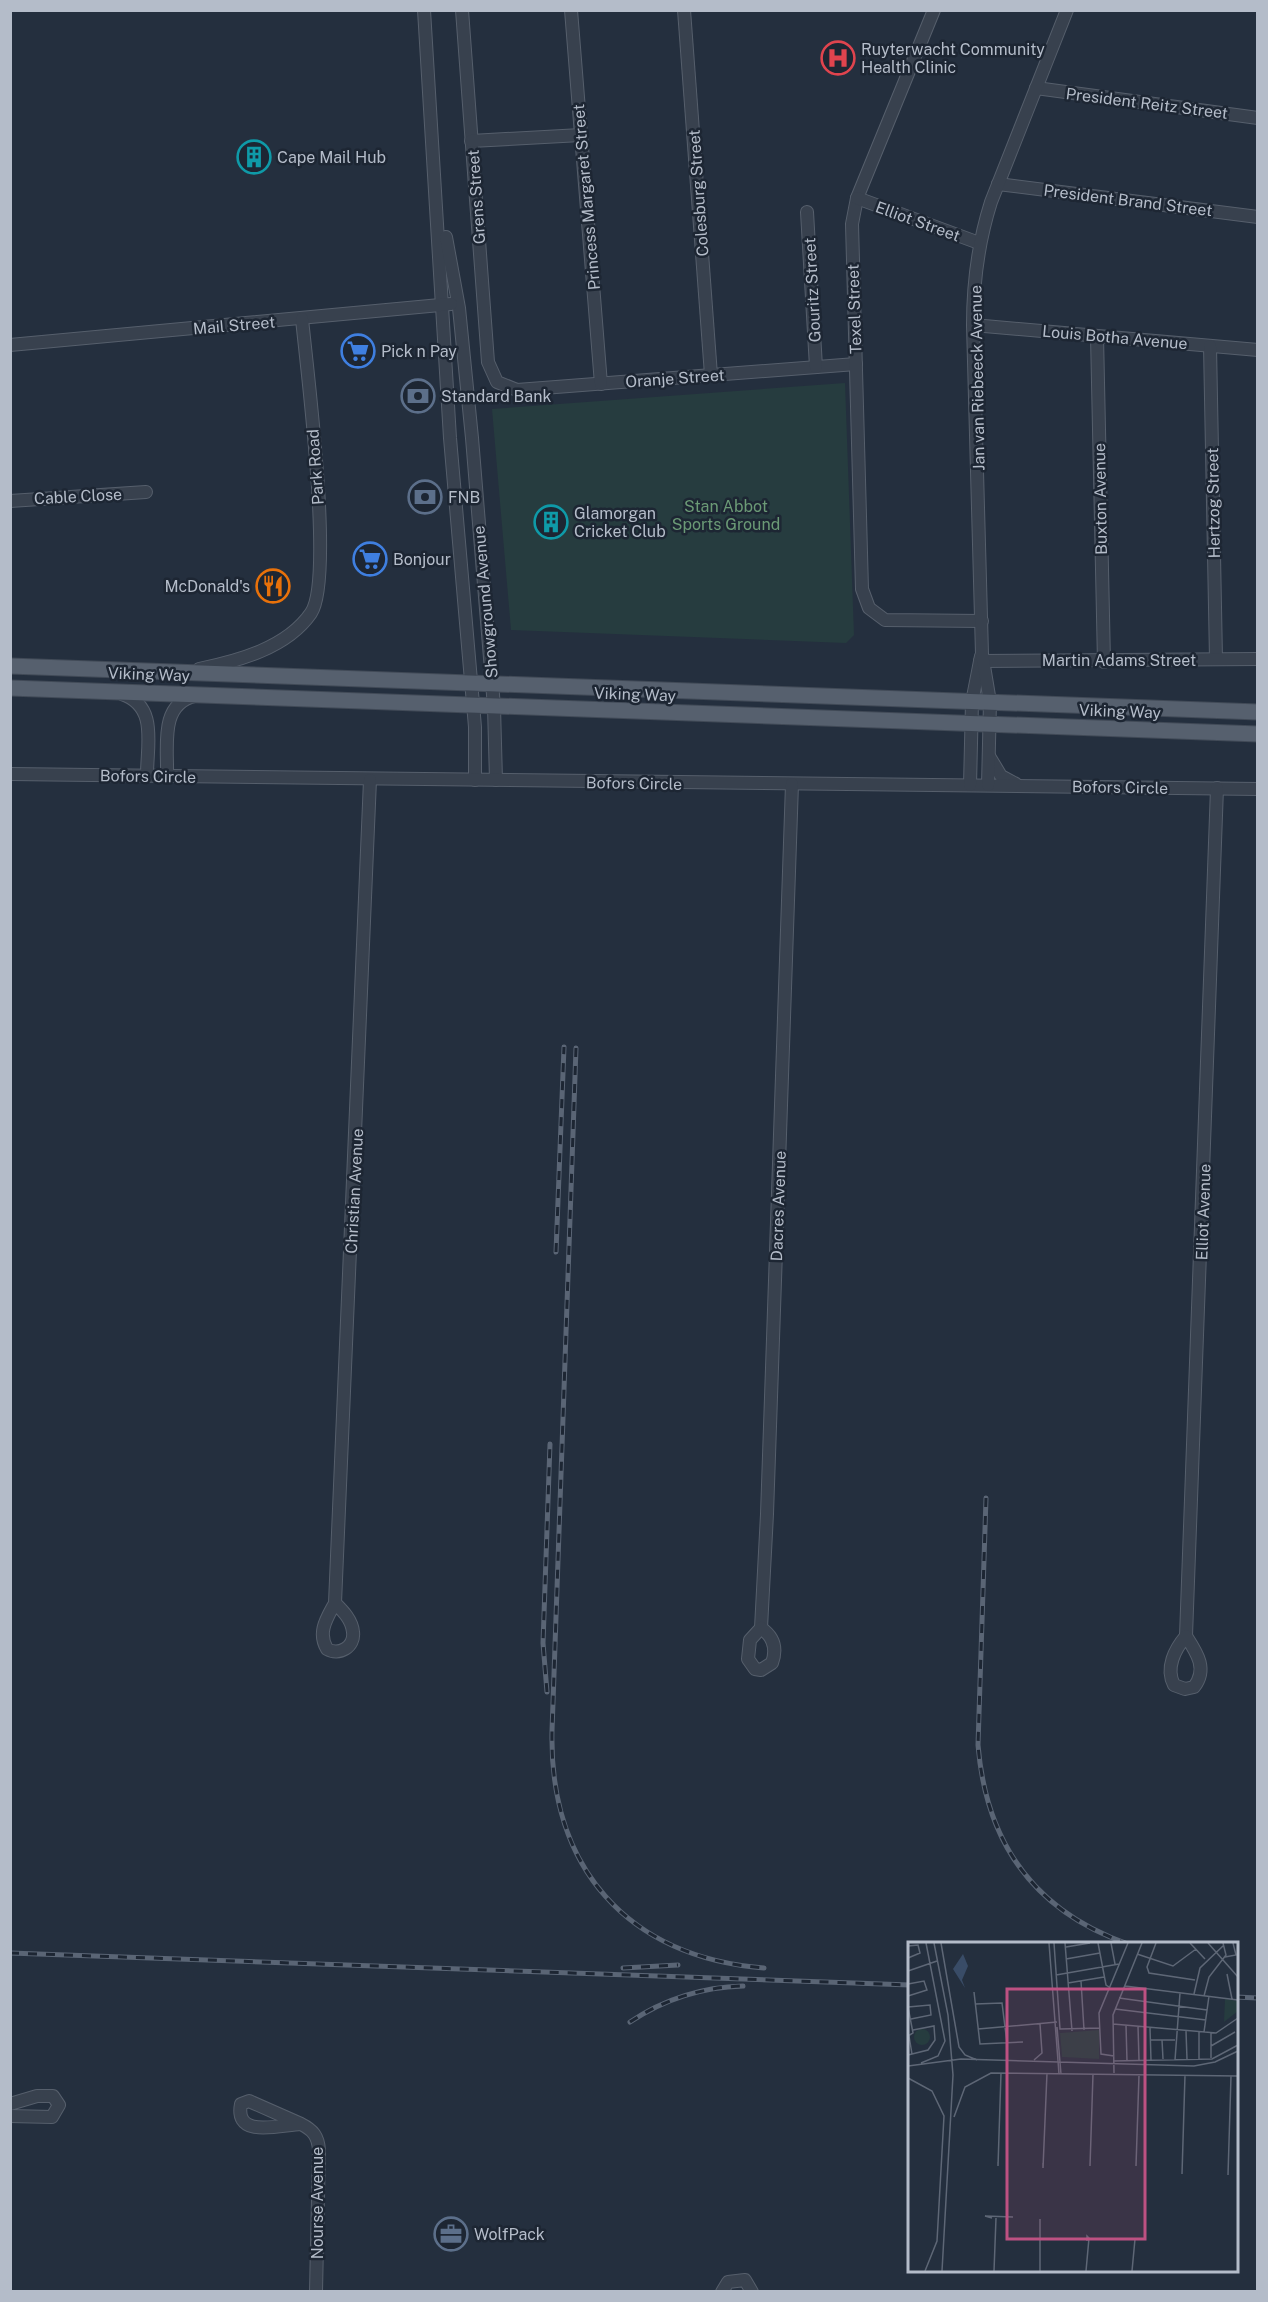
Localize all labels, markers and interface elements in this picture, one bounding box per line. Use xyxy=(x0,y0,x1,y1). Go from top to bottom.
hospital icon: Ruyterwacht Community Health Clinic xyxy=(820,40,856,76)
place label: Ruyterwacht Community Health Clinic xyxy=(861,40,1045,77)
street label: President Reitz Street xyxy=(1065,84,1229,123)
street label: Princess Margaret Street xyxy=(569,103,604,291)
street label: Colesburg Street xyxy=(685,129,712,257)
building icon: Cape Mail Hub xyxy=(236,139,272,175)
place label: Cape Mail Hub xyxy=(277,148,386,167)
street label: Grens Street xyxy=(464,149,489,245)
street label: President Brand Street xyxy=(1042,181,1213,220)
street label: Elliot Street xyxy=(873,197,963,246)
street label: Gouritz Street xyxy=(800,237,825,343)
street label: Texel Street xyxy=(843,264,866,354)
street label: Jan van Riebeeck Avenue xyxy=(966,285,989,471)
street label: Mail Street xyxy=(192,312,276,339)
street label: Louis Botha Avenue xyxy=(1042,322,1188,353)
supermarket icon: Pick n Pay xyxy=(340,333,376,369)
place label: Pick n Pay xyxy=(381,342,457,361)
street label: Oranje Street xyxy=(625,366,725,391)
bank icon: Standard Bank xyxy=(400,378,436,414)
place label: Standard Bank xyxy=(441,387,551,406)
street label: Park Road xyxy=(303,428,328,505)
street label: Buxton Avenue xyxy=(1090,443,1111,555)
street label: Hertzog Street xyxy=(1203,448,1224,558)
bank icon: FNB xyxy=(407,479,443,515)
street label: Cable Close xyxy=(33,485,123,508)
place label: FNB xyxy=(448,488,480,507)
park label: Stan Abbot Sports Ground xyxy=(672,497,780,534)
building icon: Glamorgan Cricket Club xyxy=(533,504,569,540)
place label: Glamorgan Cricket Club xyxy=(574,504,666,541)
street label: Showground Avenue xyxy=(469,525,502,679)
supermarket icon: Bonjour xyxy=(352,541,388,577)
place label: Bonjour xyxy=(393,550,451,569)
restaurant icon: McDonald's xyxy=(255,568,291,604)
place label: McDonald's xyxy=(164,577,250,596)
street label: Martin Adams Street xyxy=(1042,651,1196,670)
street label: Viking Way xyxy=(108,664,191,685)
street label: Viking Way xyxy=(594,684,677,705)
street label: Viking Way xyxy=(1079,701,1162,722)
street label: Bofors Circle xyxy=(100,766,196,787)
street label: Bofors Circle xyxy=(586,773,682,794)
street label: Bofors Circle xyxy=(1072,777,1168,798)
street label: Christian Avenue xyxy=(342,1128,367,1254)
street label: Dacres Avenue xyxy=(767,1150,790,1262)
street label: Elliot Avenue xyxy=(1192,1163,1215,1261)
inset map xyxy=(908,1942,1238,2272)
street label: Nourse Avenue xyxy=(308,2147,327,2259)
office icon: WolfPack xyxy=(433,2216,469,2252)
place label: WolfPack xyxy=(474,2225,545,2244)

